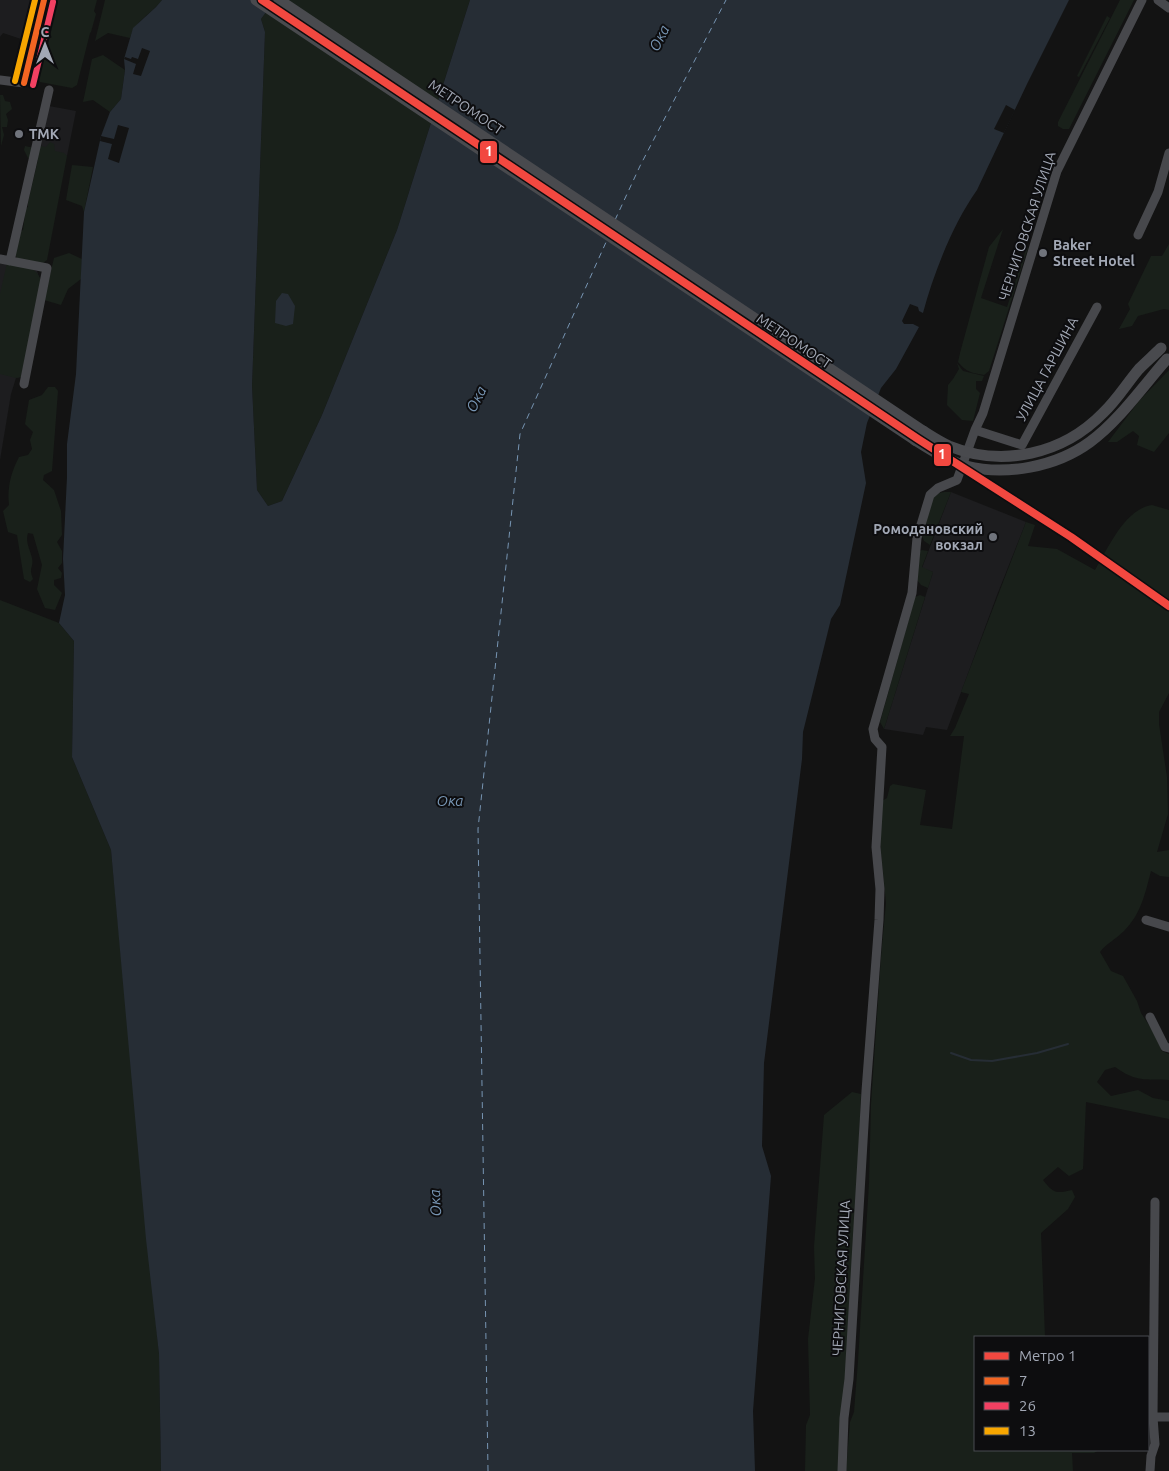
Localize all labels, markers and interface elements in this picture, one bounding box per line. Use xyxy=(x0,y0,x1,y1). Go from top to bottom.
north arrow xyxy=(20,20,70,70)
water label: Ока xyxy=(645,22,673,54)
text: С xyxy=(41,24,50,40)
street label: МЕТРОМОСТ xyxy=(426,76,507,138)
place label: ТМК xyxy=(29,126,60,142)
marker: ТМК xyxy=(13,128,25,140)
line badge: 1 xyxy=(479,140,498,164)
text: 1 xyxy=(485,143,493,159)
street label: ЧЕРНИГОВСКАЯ УЛИЦА xyxy=(995,149,1059,303)
place label: Baker Street Hotel xyxy=(1053,237,1135,269)
marker: Baker Street Hotel xyxy=(1037,247,1049,259)
street label: МЕТРОМОСТ xyxy=(754,310,835,372)
street label: УЛИЦА ГАРШИНА xyxy=(1013,314,1081,424)
water label: Ока xyxy=(462,383,490,415)
line badge: 1 xyxy=(933,443,952,467)
text: 1 xyxy=(938,446,946,462)
place label: Ромодановский вокзал xyxy=(873,521,983,553)
marker: Ромодановский вокзал xyxy=(987,531,999,543)
water label: Ока xyxy=(437,792,463,809)
water label: Ока xyxy=(426,1189,444,1217)
street label: ЧЕРНИГОВСКАЯ УЛИЦА xyxy=(829,1200,853,1356)
legend xyxy=(974,1336,1149,1451)
text: Метро 1 xyxy=(1019,1347,1076,1364)
text: 7 xyxy=(1019,1372,1027,1389)
text: 26 xyxy=(1019,1397,1036,1414)
text: 13 xyxy=(1019,1422,1036,1439)

